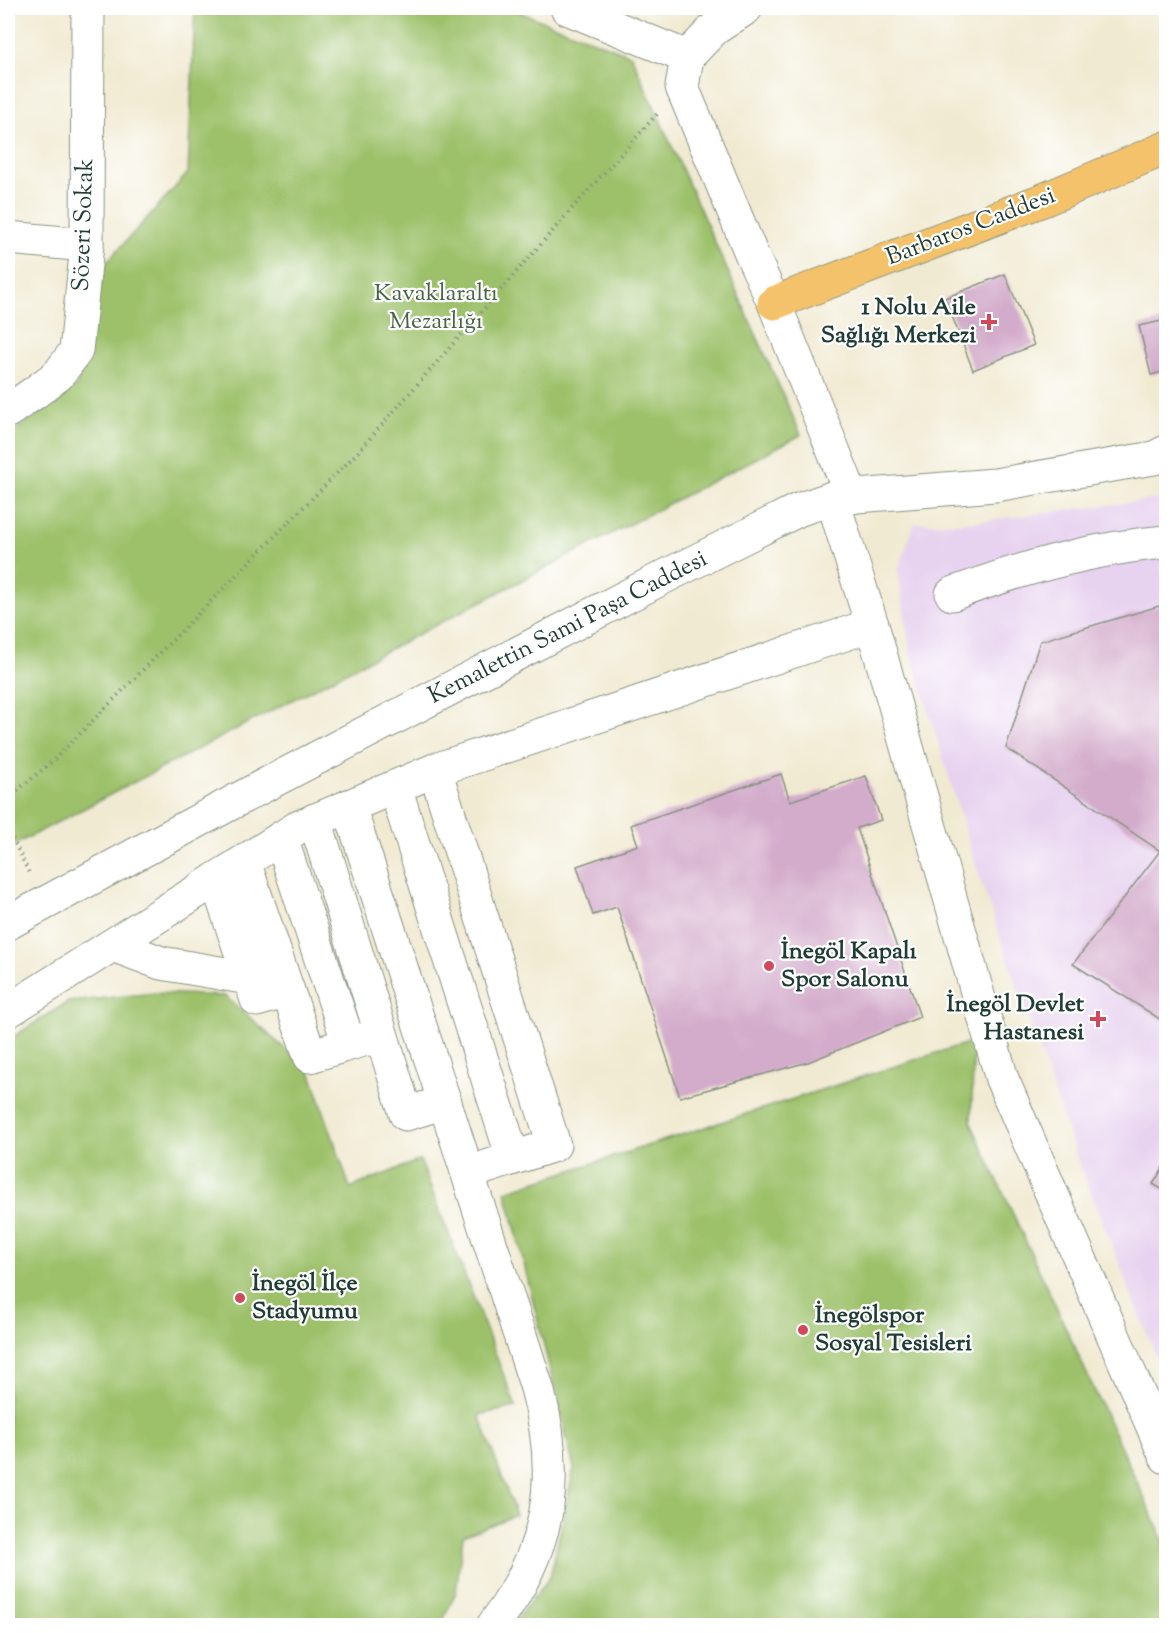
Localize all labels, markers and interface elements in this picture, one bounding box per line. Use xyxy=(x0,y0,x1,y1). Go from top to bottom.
street label: Sözeri Sokak xyxy=(65,158,103,292)
street label: Barbaros Caddesi xyxy=(881,179,1061,275)
park label: Kavaklaraltı Mezarlığı xyxy=(374,277,498,339)
place label: 1 Nolu Aile Sağlığı Merkezi xyxy=(821,291,976,353)
marker: 1 Nolu Aile Sağlığı Merkezi xyxy=(980,313,998,331)
street label: Kemalettin Sami Paşa Caddesi xyxy=(422,543,714,713)
place label: İnegöl Kapalı Spor Salonu xyxy=(781,935,917,997)
marker: İnegöl Kapalı Spor Salonu xyxy=(762,959,776,973)
place label: İnegöl Devlet Hastanesi xyxy=(947,988,1085,1050)
marker: İnegöl Devlet Hastanesi xyxy=(1089,1010,1107,1028)
place label: İnegöl İlçe Stadyumu xyxy=(252,1267,358,1329)
marker: İnegöl İlçe Stadyumu xyxy=(233,1291,247,1305)
place label: İnegölspor Sosyal Tesisleri xyxy=(815,1299,972,1361)
marker: İnegölspor Sosyal Tesisleri xyxy=(796,1323,810,1337)

